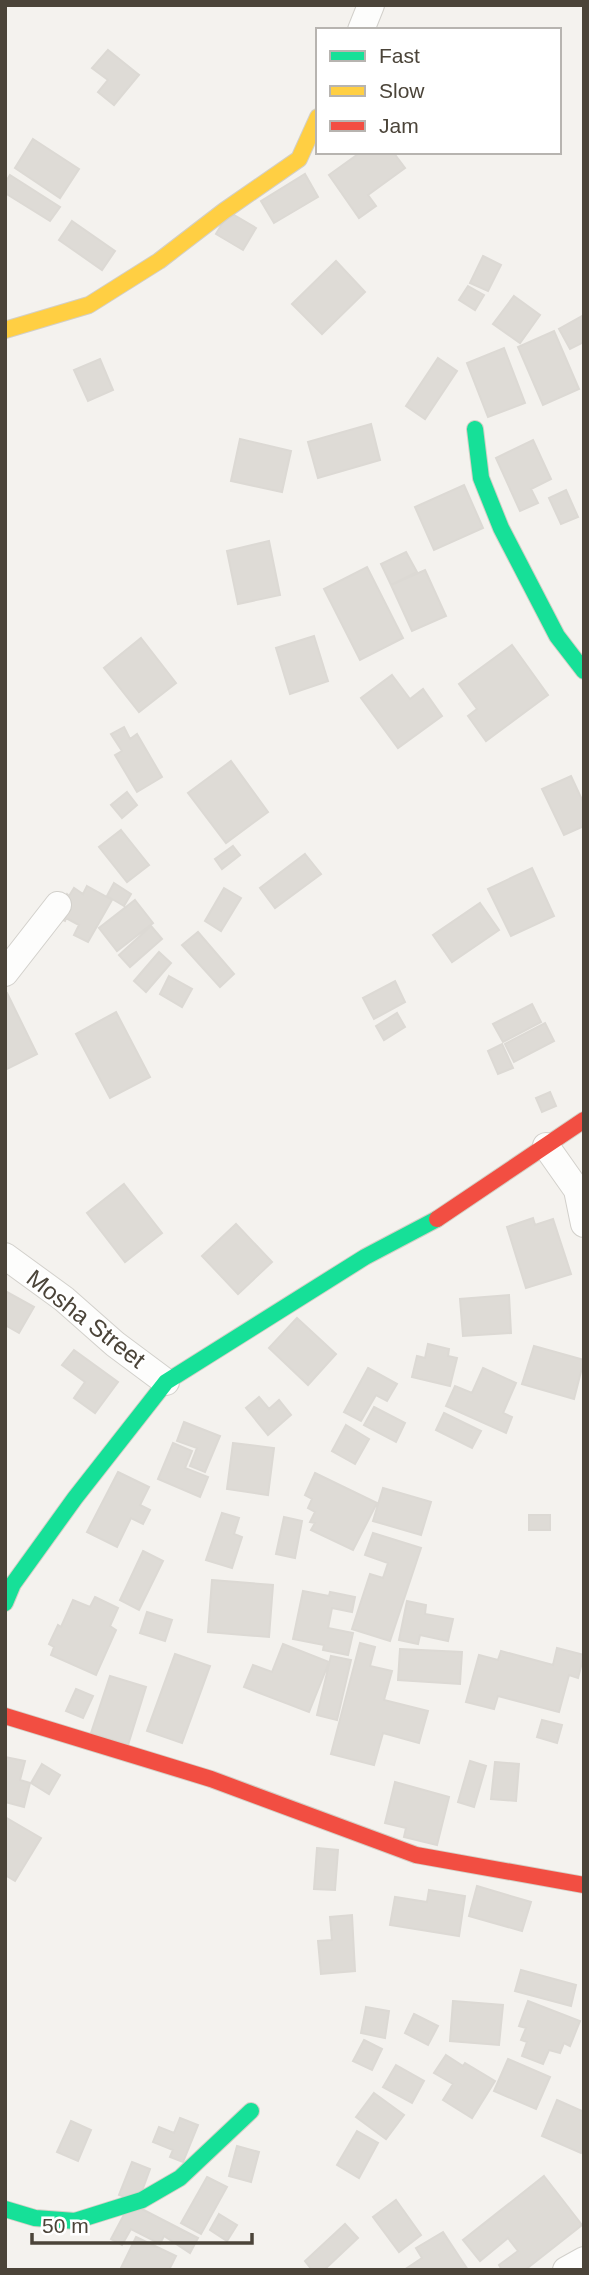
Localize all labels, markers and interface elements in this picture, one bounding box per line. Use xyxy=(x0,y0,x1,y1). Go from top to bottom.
legend xyxy=(316,28,561,154)
text: Fast xyxy=(379,44,420,67)
text: Slow xyxy=(379,79,425,102)
text: Jam xyxy=(379,114,419,137)
street label: Mosha Street xyxy=(22,1264,151,1373)
scale bar xyxy=(32,2202,252,2246)
text: 50 m xyxy=(42,2214,89,2237)

